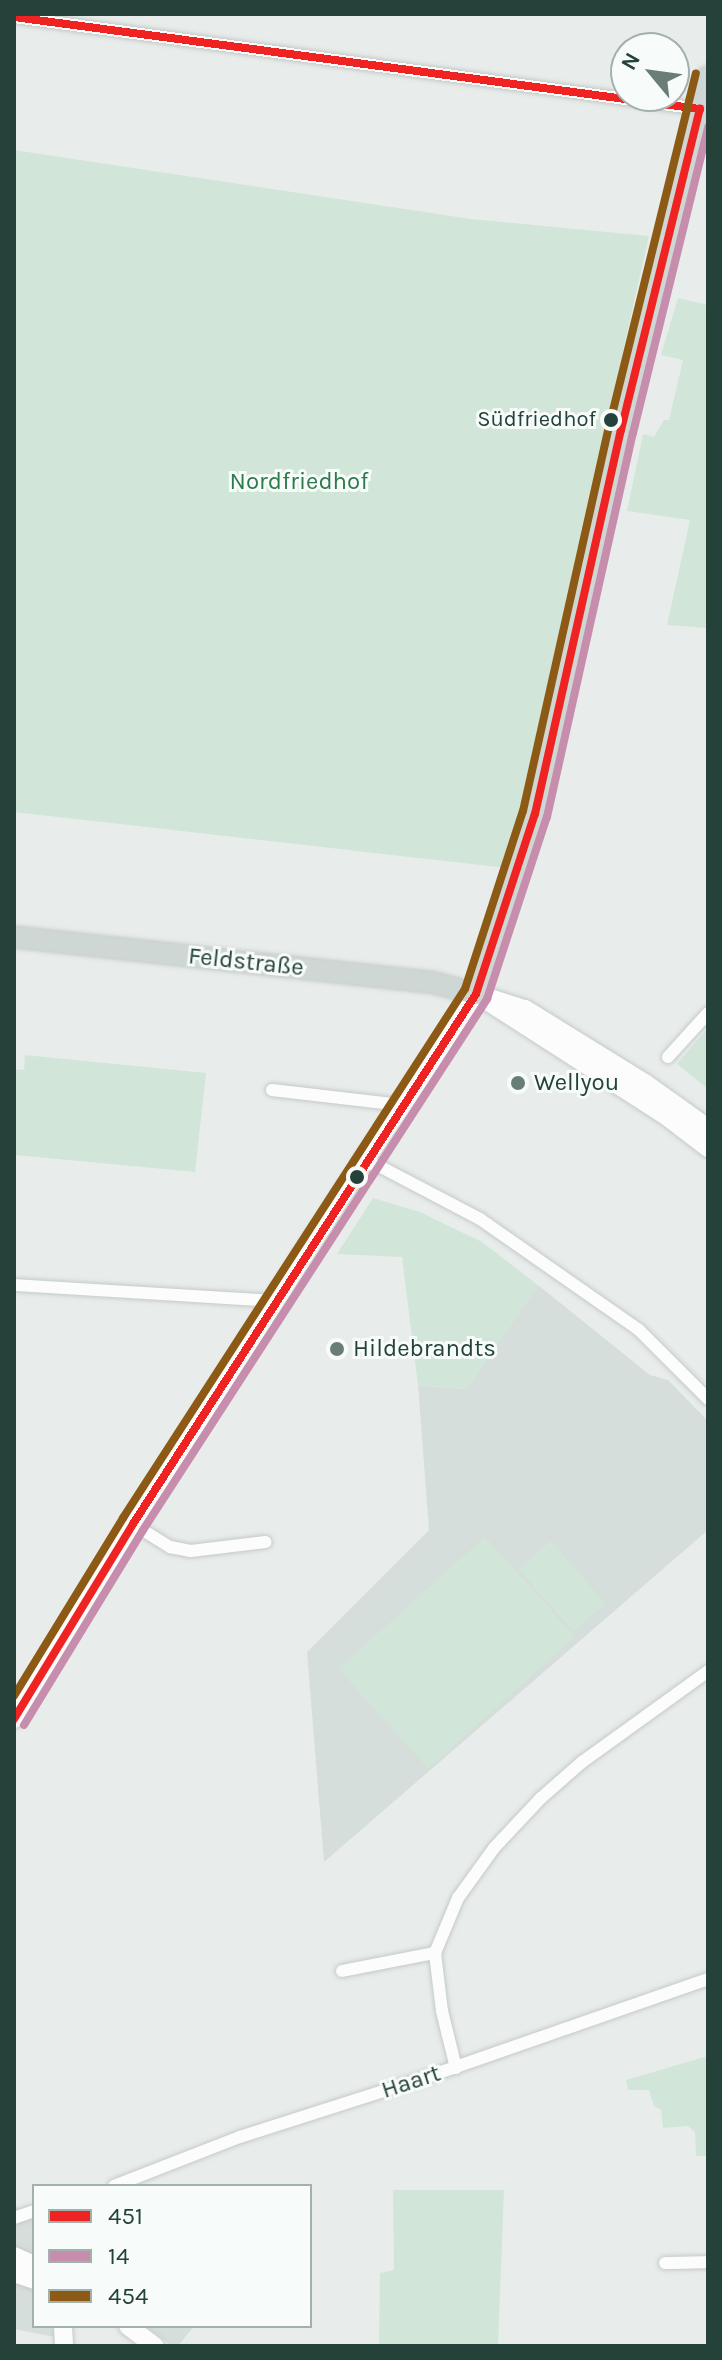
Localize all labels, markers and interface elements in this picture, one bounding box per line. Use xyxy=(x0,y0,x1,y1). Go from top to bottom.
north arrow xyxy=(610,32,690,112)
text: N xyxy=(616,48,646,75)
place label: Südfriedhof xyxy=(477,407,596,433)
marker: Südfriedhof xyxy=(603,412,619,428)
park label: Nordfriedhof xyxy=(230,468,368,496)
street label: Feldstraße xyxy=(187,942,305,982)
place label: Wellyou xyxy=(534,1069,619,1097)
marker: Wellyou xyxy=(509,1074,527,1092)
unlabelled marker xyxy=(349,1169,365,1185)
place label: Hildebrandts xyxy=(353,1335,496,1363)
marker: Hildebrandts xyxy=(328,1340,346,1358)
street label: Haart xyxy=(378,2059,444,2105)
legend xyxy=(32,2184,312,2328)
text: 451 xyxy=(108,2202,143,2230)
text: 14 xyxy=(108,2242,129,2270)
text: 454 xyxy=(108,2282,148,2310)

